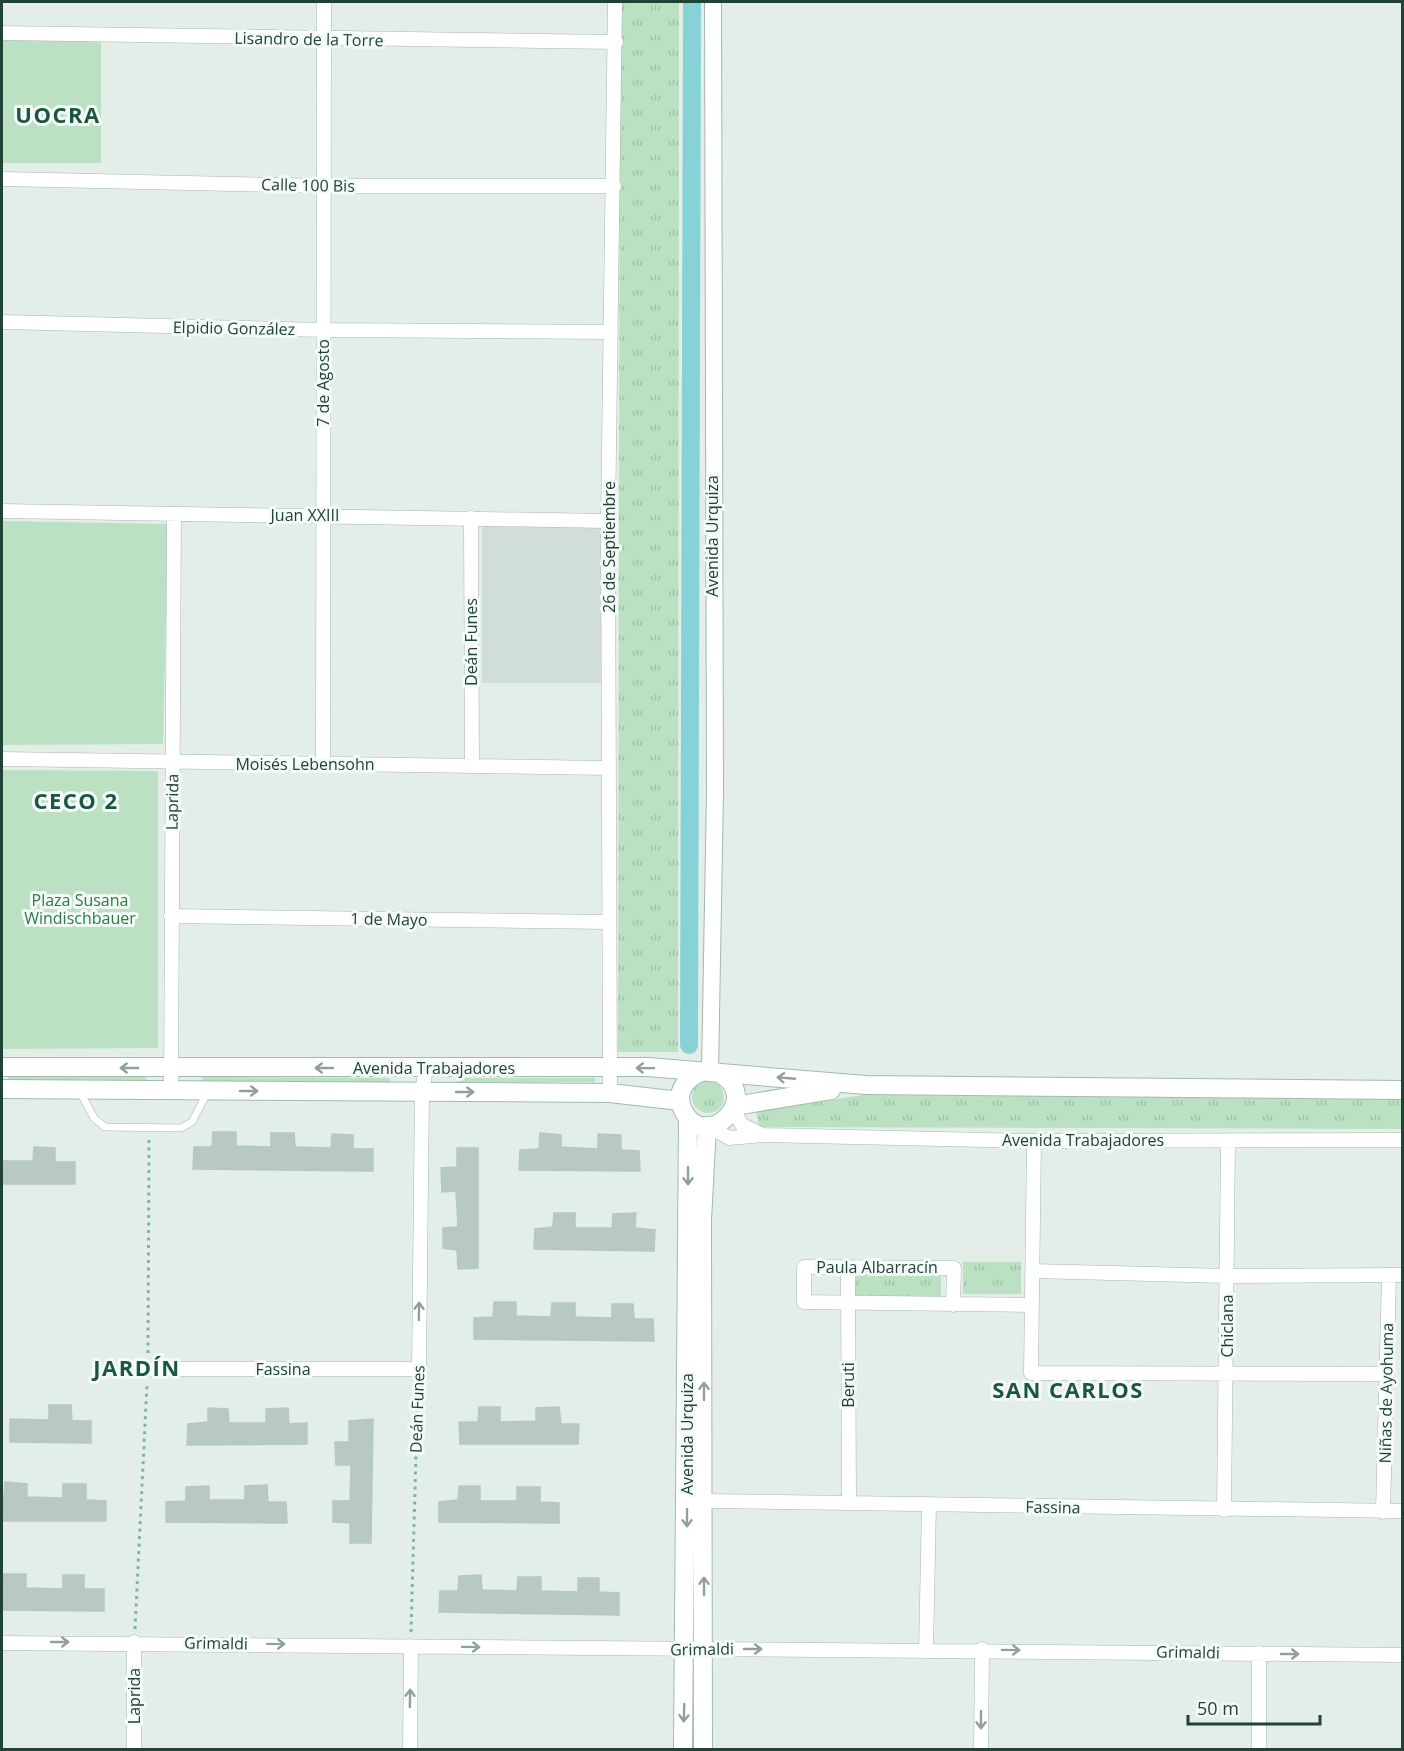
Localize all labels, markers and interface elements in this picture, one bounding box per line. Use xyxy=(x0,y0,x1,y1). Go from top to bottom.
street label: Lisandro de la Torre xyxy=(234,27,384,51)
district label: UOCRA xyxy=(15,99,101,129)
street label: Calle 100 Bis xyxy=(261,173,355,197)
street label: Elpidio González xyxy=(173,316,295,340)
street label: 7 de Agosto xyxy=(312,339,334,427)
street label: Avenida Urquiza xyxy=(701,475,723,597)
street label: 26 de Septiembre xyxy=(598,481,620,613)
street label: Juan XXIII xyxy=(269,504,339,526)
street label: Deán Funes xyxy=(460,598,482,686)
street label: Moisés Lebensohn xyxy=(235,753,375,775)
street label: Laprida xyxy=(161,774,183,830)
district label: CECO 2 xyxy=(33,785,119,815)
park label: Plaza Susana Windischbauer xyxy=(24,889,136,929)
street label: 1 de Mayo xyxy=(350,907,428,931)
street label: Avenida Trabajadores xyxy=(353,1057,515,1079)
one-way arrow xyxy=(120,1062,140,1074)
one-way arrow xyxy=(315,1062,335,1074)
one-way arrow xyxy=(636,1062,656,1073)
one-way arrow xyxy=(777,1072,797,1083)
one-way arrow xyxy=(238,1085,258,1097)
one-way arrow xyxy=(454,1086,474,1097)
street label: Avenida Trabajadores xyxy=(1002,1129,1164,1151)
one-way arrow xyxy=(682,1166,694,1186)
street label: Paula Albarracín xyxy=(816,1256,938,1278)
street label: Chiclana xyxy=(1216,1294,1238,1358)
one-way arrow xyxy=(413,1301,425,1321)
street label: Niñas de Ayohuma xyxy=(1374,1323,1398,1463)
district label: JARDÍN xyxy=(91,1352,181,1382)
street label: Fassina xyxy=(255,1358,311,1380)
street label: Beruti xyxy=(837,1362,859,1408)
street label: Deán Funes xyxy=(404,1365,430,1453)
street label: Avenida Urquiza xyxy=(676,1373,698,1495)
district label: SAN CARLOS xyxy=(992,1374,1144,1404)
one-way arrow xyxy=(698,1382,709,1402)
street label: Fassina xyxy=(1025,1496,1081,1518)
one-way arrow xyxy=(681,1508,693,1528)
one-way arrow xyxy=(698,1577,710,1597)
street label: Grimaldi xyxy=(184,1631,248,1655)
one-way arrow xyxy=(49,1636,69,1648)
street label: Grimaldi xyxy=(670,1637,734,1661)
one-way arrow xyxy=(265,1638,285,1650)
street label: Grimaldi xyxy=(1156,1640,1220,1664)
one-way arrow xyxy=(460,1641,480,1653)
one-way arrow xyxy=(742,1643,762,1655)
one-way arrow xyxy=(1000,1644,1020,1655)
one-way arrow xyxy=(1279,1648,1299,1659)
street label: Laprida xyxy=(123,1668,145,1724)
one-way arrow xyxy=(404,1688,416,1708)
scale bar xyxy=(1188,1688,1320,1726)
text: 50 m xyxy=(1197,1696,1239,1720)
one-way arrow xyxy=(679,1703,690,1723)
one-way arrow xyxy=(975,1710,987,1730)

